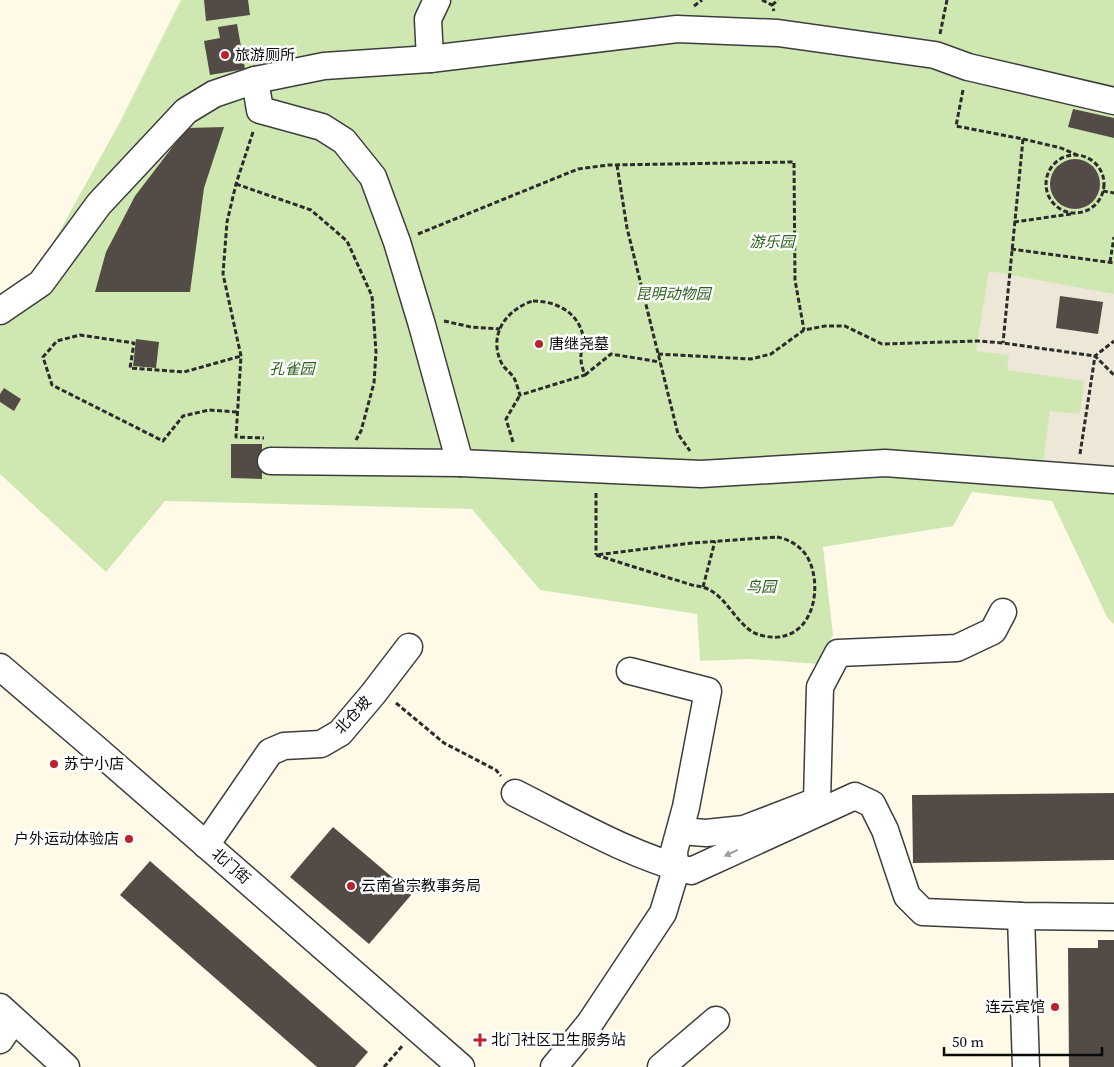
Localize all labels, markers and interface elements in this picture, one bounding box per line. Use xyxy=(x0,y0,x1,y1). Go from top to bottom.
place label: 旅游厕所 xyxy=(235,44,295,65)
marker: 旅游厕所 xyxy=(219,49,231,61)
park label: 游乐园 xyxy=(749,231,796,252)
park label: 昆明动物园 xyxy=(635,283,712,304)
place label: 唐继尧墓 xyxy=(549,333,609,354)
marker: 唐继尧墓 xyxy=(533,338,545,350)
park label: 孔雀园 xyxy=(269,358,316,379)
park label: 鸟园 xyxy=(746,576,778,597)
street label: 北仓坡 xyxy=(330,691,376,738)
place label: 苏宁小店 xyxy=(64,753,124,774)
marker: 苏宁小店 xyxy=(48,758,60,770)
place label: 户外运动体验店 xyxy=(14,828,119,849)
marker: 户外运动体验店 xyxy=(123,833,135,845)
street label: 北门街 xyxy=(207,843,255,888)
one-way arrow xyxy=(724,849,738,857)
place label: 云南省宗教事务局 xyxy=(361,875,481,896)
marker: 云南省宗教事务局 xyxy=(345,880,357,892)
place label: 连云宾馆 xyxy=(985,996,1045,1017)
marker: 连云宾馆 xyxy=(1049,1001,1061,1013)
scale bar xyxy=(944,1024,1102,1056)
place label: 北门社区卫生服务站 xyxy=(491,1029,626,1050)
text: 50 m xyxy=(952,1031,984,1052)
marker: 北门社区卫生服务站 xyxy=(473,1033,487,1047)

